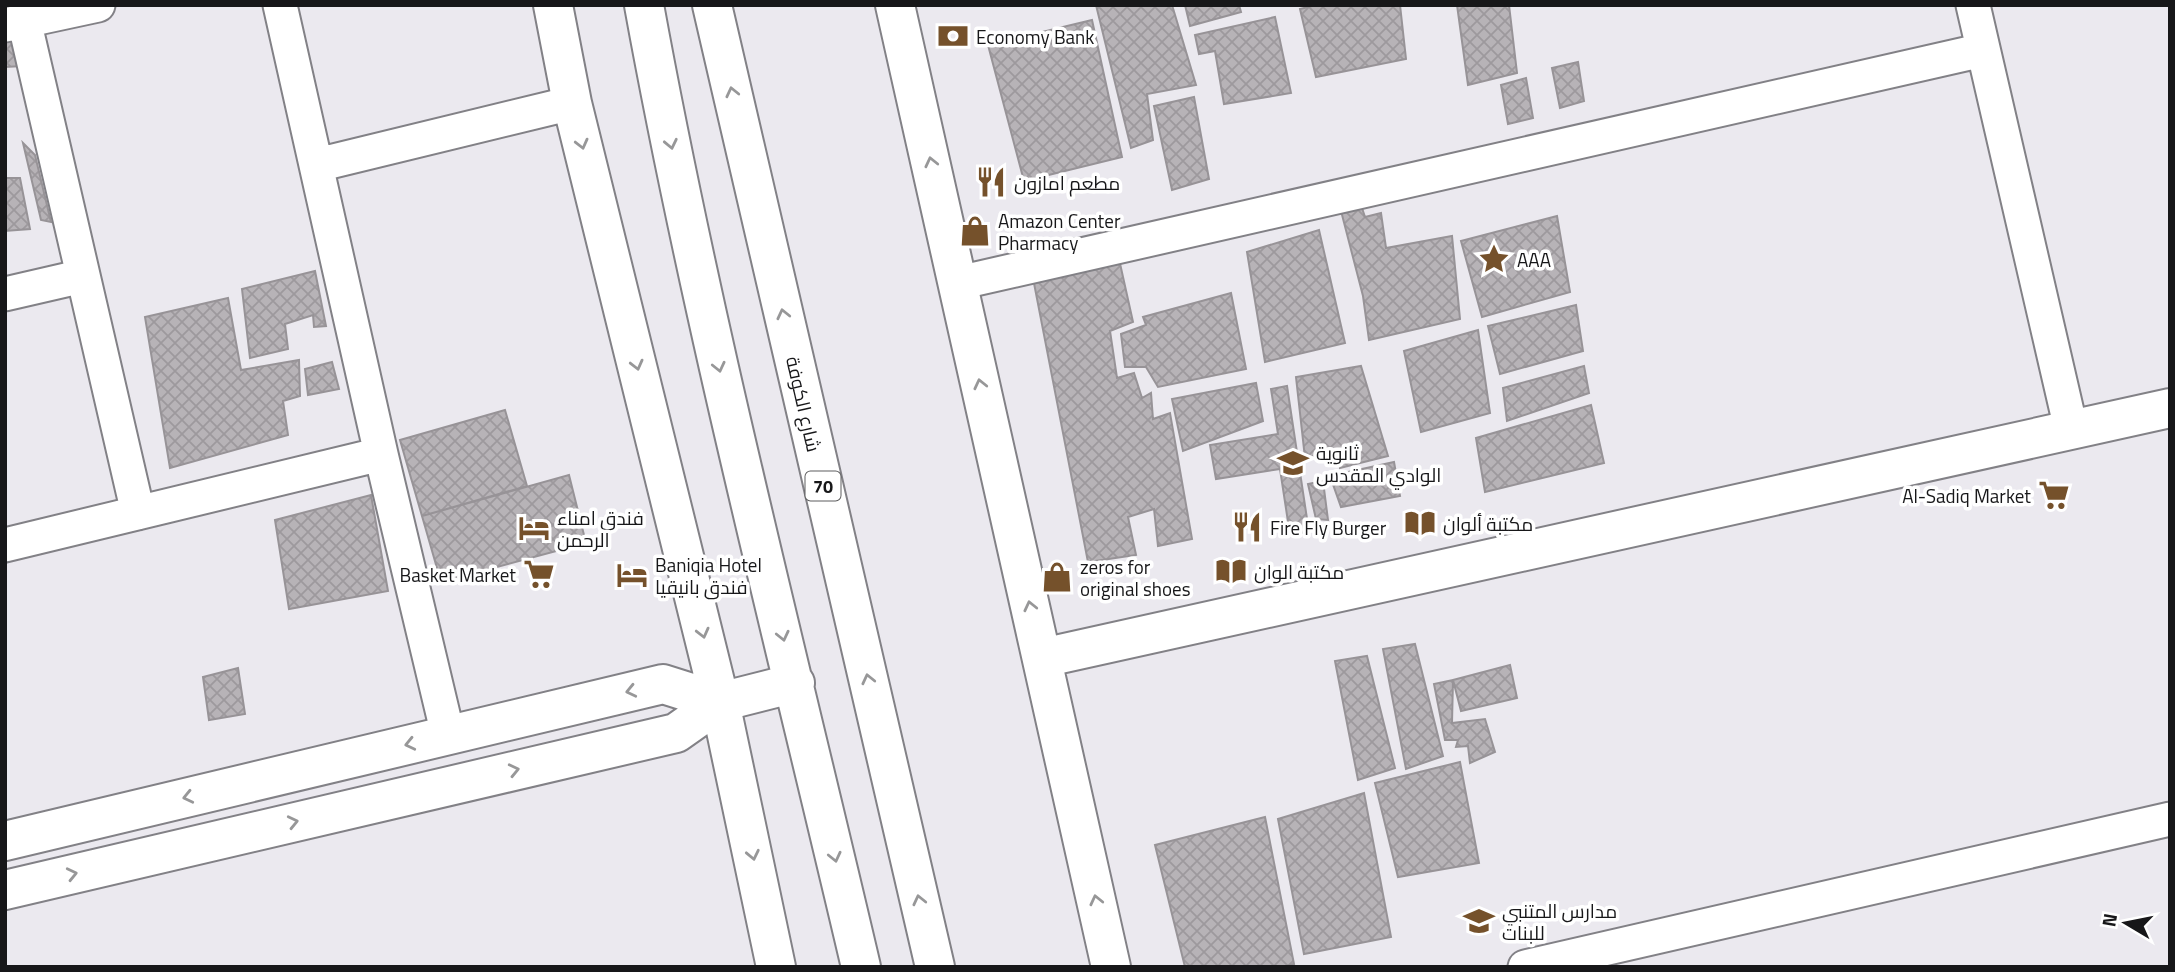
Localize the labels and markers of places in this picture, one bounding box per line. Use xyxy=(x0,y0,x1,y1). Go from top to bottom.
bank icon: Economy Bank xyxy=(936,19,970,53)
place label: Economy Bank xyxy=(976,22,1094,51)
restaurant icon: مطعم امازون xyxy=(974,165,1008,199)
place label: مطعم امازون xyxy=(1014,168,1120,197)
place label: Amazon Center Pharmacy xyxy=(998,206,1121,257)
shop icon: Amazon Center Pharmacy xyxy=(958,214,992,248)
place icon: AAA xyxy=(1477,242,1511,276)
place label: AAA xyxy=(1517,245,1551,274)
place label: ثانوية الوادي المقدس xyxy=(1316,438,1441,490)
school or university icon: ثانوية الوادي المقدس xyxy=(1276,446,1310,480)
supermarket icon: Al-Sadiq Market xyxy=(2037,478,2071,512)
place label: Al-Sadiq Market xyxy=(1902,481,2031,510)
place label: فندق امناء الرحمن xyxy=(557,503,644,554)
library icon: مكتبة ألوان xyxy=(1403,506,1437,540)
place label: مكتبة ألوان xyxy=(1443,509,1533,538)
restaurant icon: Fire Fly Burger xyxy=(1230,510,1264,544)
hotel icon: فندق امناء الرحمن xyxy=(517,511,551,545)
place label: Fire Fly Burger xyxy=(1270,513,1387,542)
place label: Baniqia Hotel فندق بانيقيا xyxy=(655,550,762,601)
place label: zeros for original shoes xyxy=(1080,552,1191,603)
library icon: مكتبة الوان xyxy=(1214,554,1248,588)
supermarket icon: Basket Market xyxy=(522,557,556,591)
place label: مكتبة الوان xyxy=(1254,557,1344,586)
hotel icon: Baniqia Hotel فندق بانيقيا xyxy=(615,558,649,592)
place label: Basket Market xyxy=(400,560,516,589)
shop icon: zeros for original shoes xyxy=(1040,560,1074,594)
place label: مدارس المتنبي للبنات xyxy=(1502,896,1617,947)
school or university icon: مدارس المتنبي للبنات xyxy=(1462,904,1496,938)

